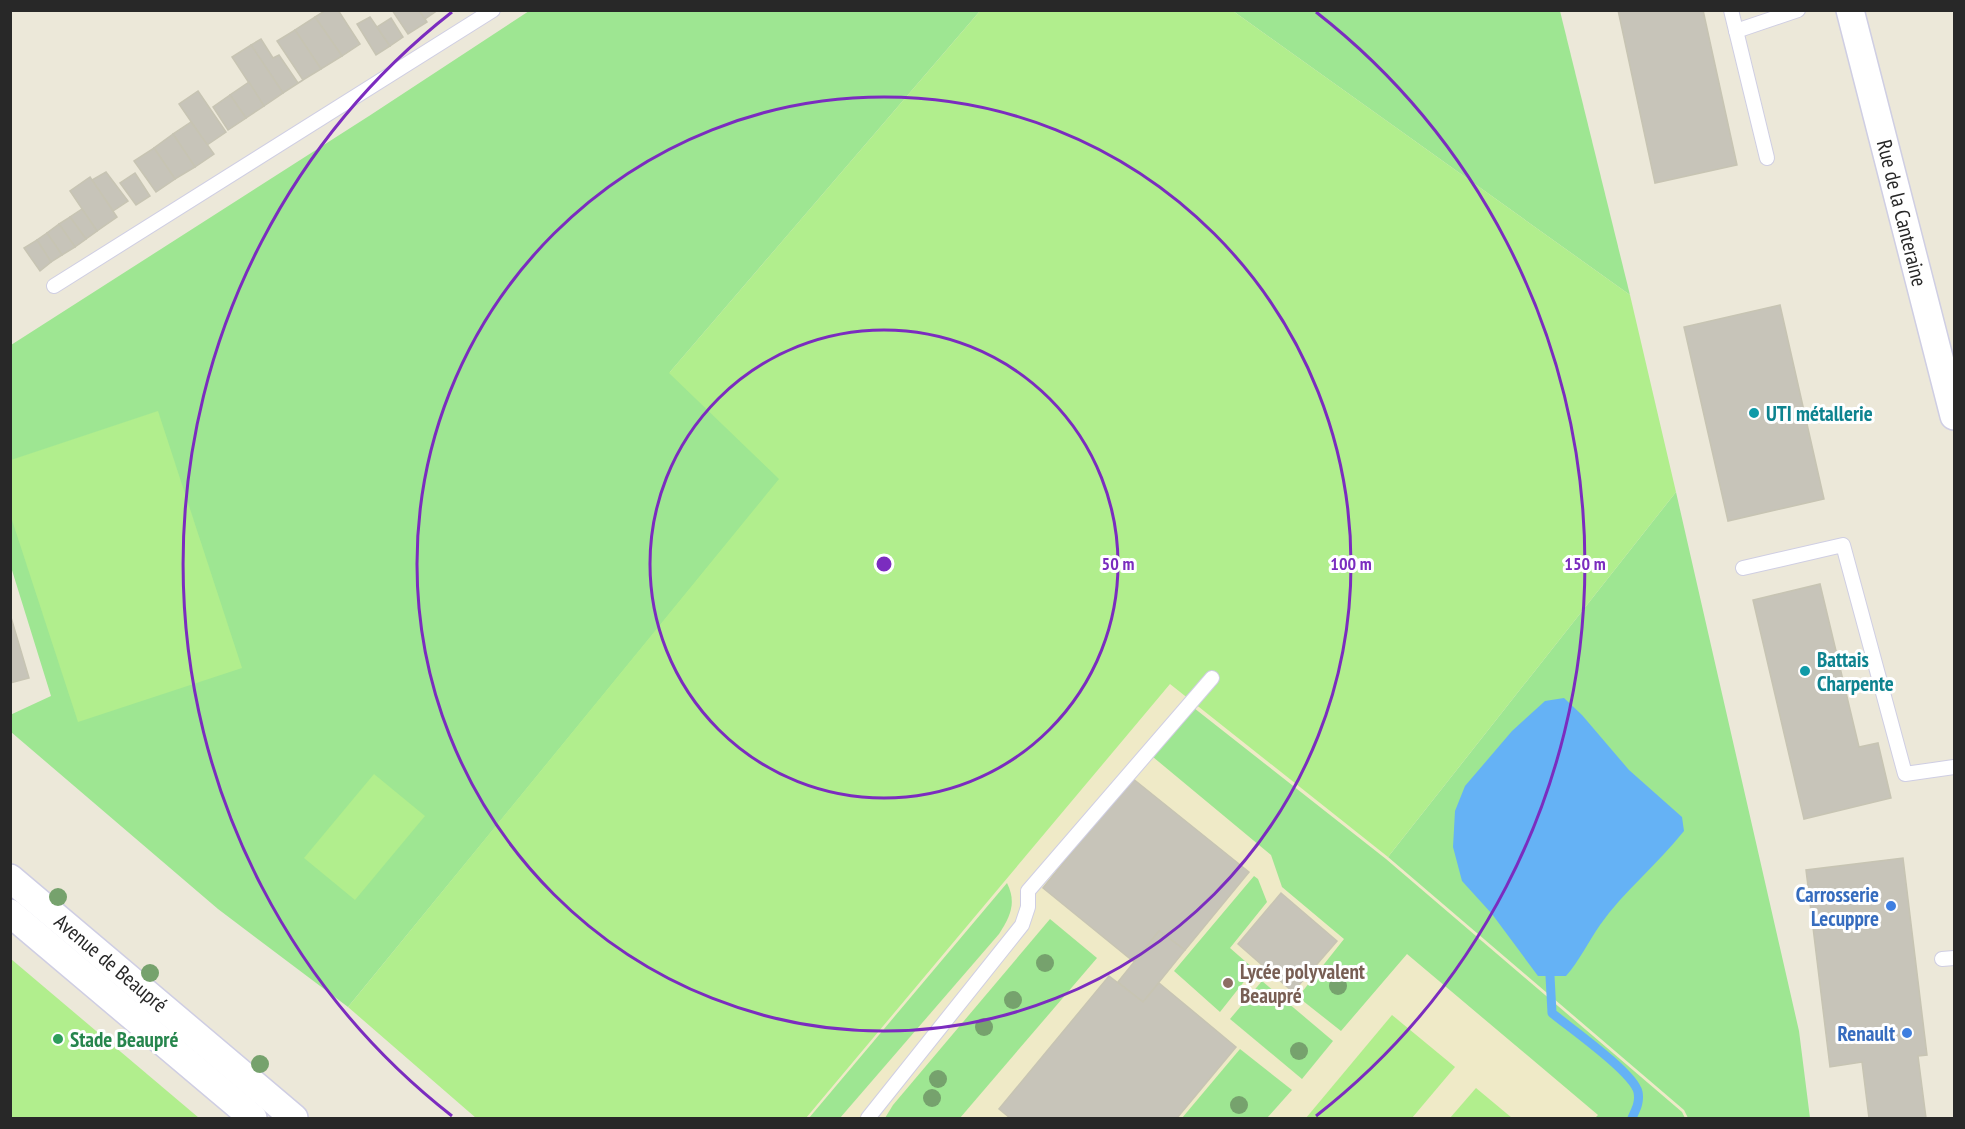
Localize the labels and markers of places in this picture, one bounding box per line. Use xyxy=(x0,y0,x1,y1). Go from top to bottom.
place label: UTI métallerie xyxy=(1766,400,1873,427)
marker: UTI métallerie xyxy=(1747,406,1761,420)
centre of rings xyxy=(874,554,894,574)
place label: Battais Charpente xyxy=(1817,646,1894,697)
marker: Battais Charpente xyxy=(1798,664,1812,678)
place label: Carrosserie Lecuppre xyxy=(1796,881,1879,932)
marker: Carrosserie Lecuppre xyxy=(1884,899,1898,913)
place label: Lycée polyvalent Beaupré xyxy=(1240,958,1365,1009)
marker: Lycée polyvalent Beaupré xyxy=(1221,976,1235,990)
place label: Renault xyxy=(1838,1020,1895,1047)
place label: Stade Beaupré xyxy=(70,1026,179,1053)
marker: Renault xyxy=(1900,1026,1914,1040)
marker: Stade Beaupré xyxy=(51,1032,65,1046)

